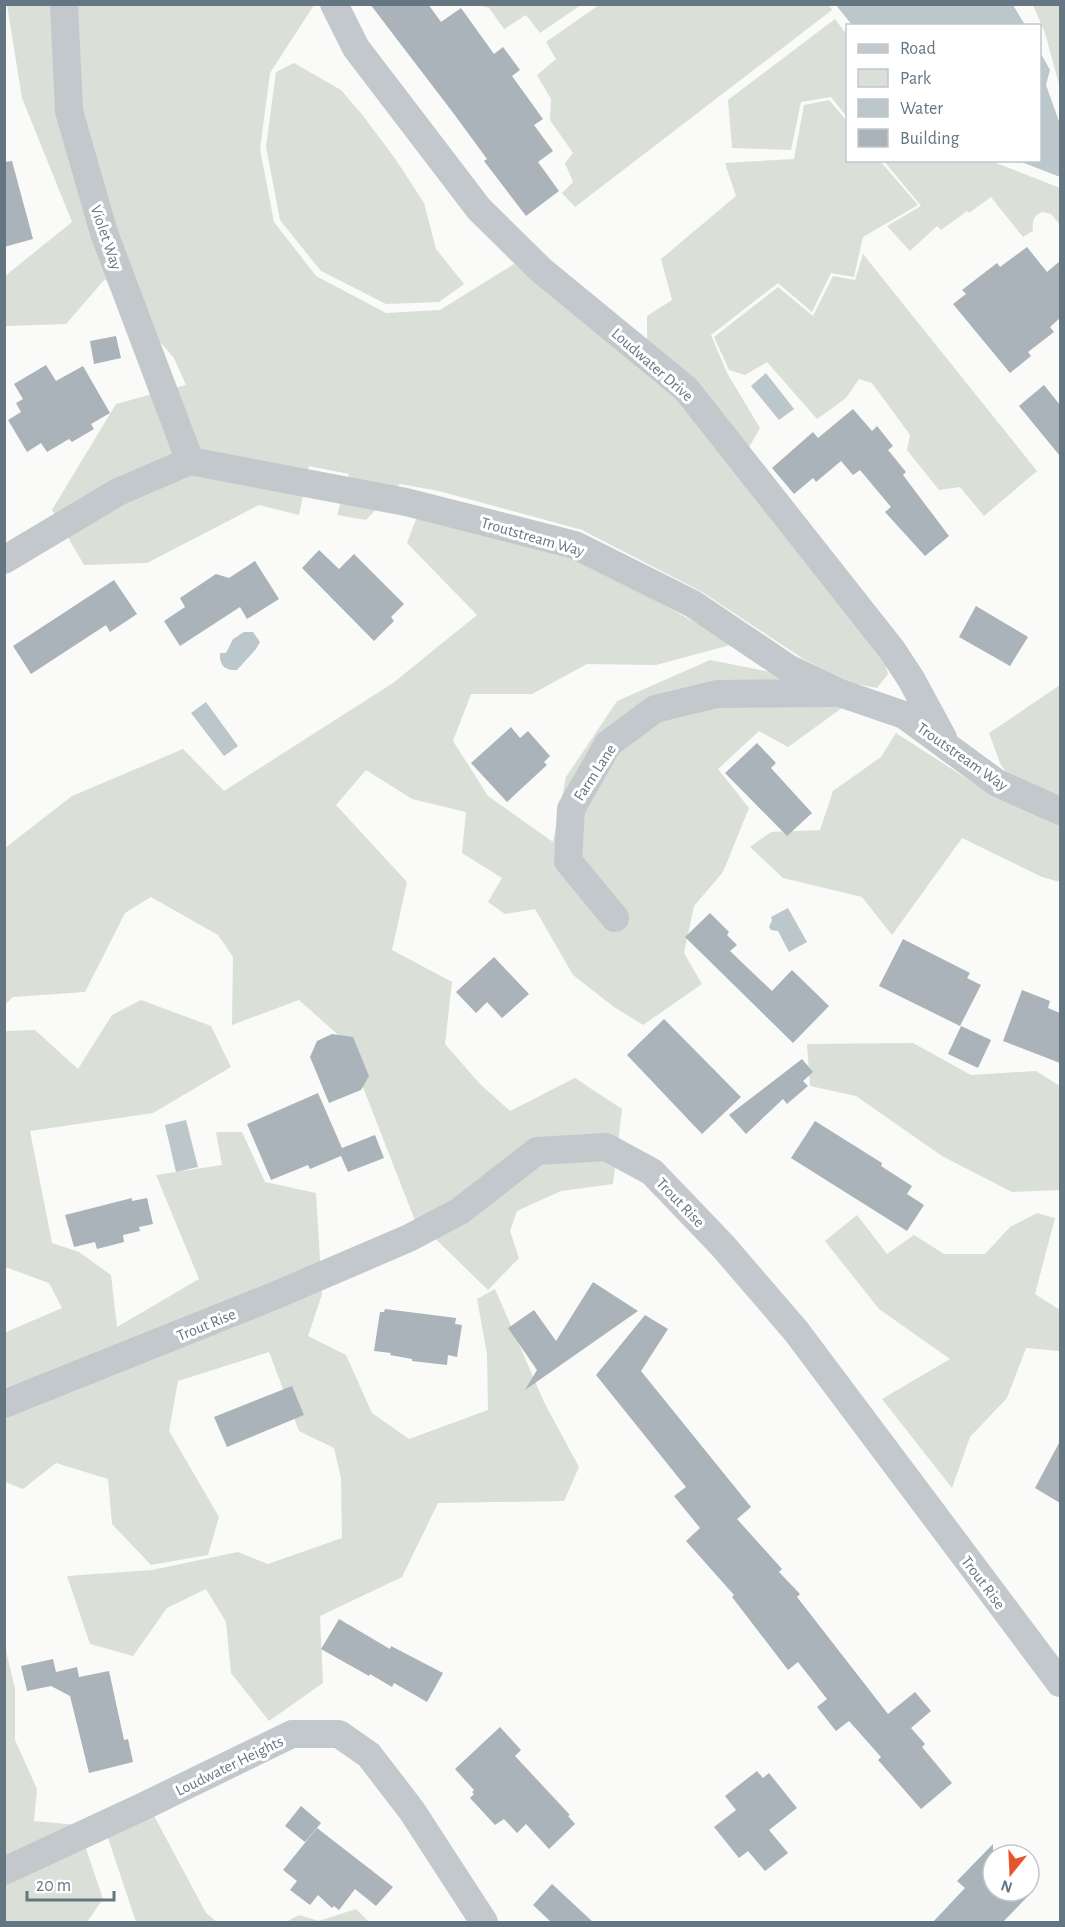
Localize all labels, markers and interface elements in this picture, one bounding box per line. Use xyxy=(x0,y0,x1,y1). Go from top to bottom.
legend xyxy=(846,24,1041,162)
text: Road xyxy=(900,40,936,58)
text: Park xyxy=(900,70,932,88)
text: Water xyxy=(900,100,943,118)
text: Building xyxy=(900,130,960,148)
street label: Violet Way xyxy=(87,203,125,272)
street label: Loudwater Drive xyxy=(609,325,696,404)
street label: Troutstream Way xyxy=(479,515,586,560)
street label: Troutstream Way xyxy=(914,720,1011,795)
street label: Farm Lane xyxy=(571,741,619,804)
street label: Trout Rise xyxy=(653,1175,707,1230)
street label: Trout Rise xyxy=(175,1306,238,1344)
street label: Trout Rise xyxy=(958,1553,1008,1612)
street label: Loudwater Heights xyxy=(173,1733,286,1799)
north arrow xyxy=(981,1843,1041,1903)
scale bar xyxy=(27,1864,114,1902)
text: 20 m xyxy=(36,1877,71,1895)
text: N xyxy=(999,1877,1014,1896)

